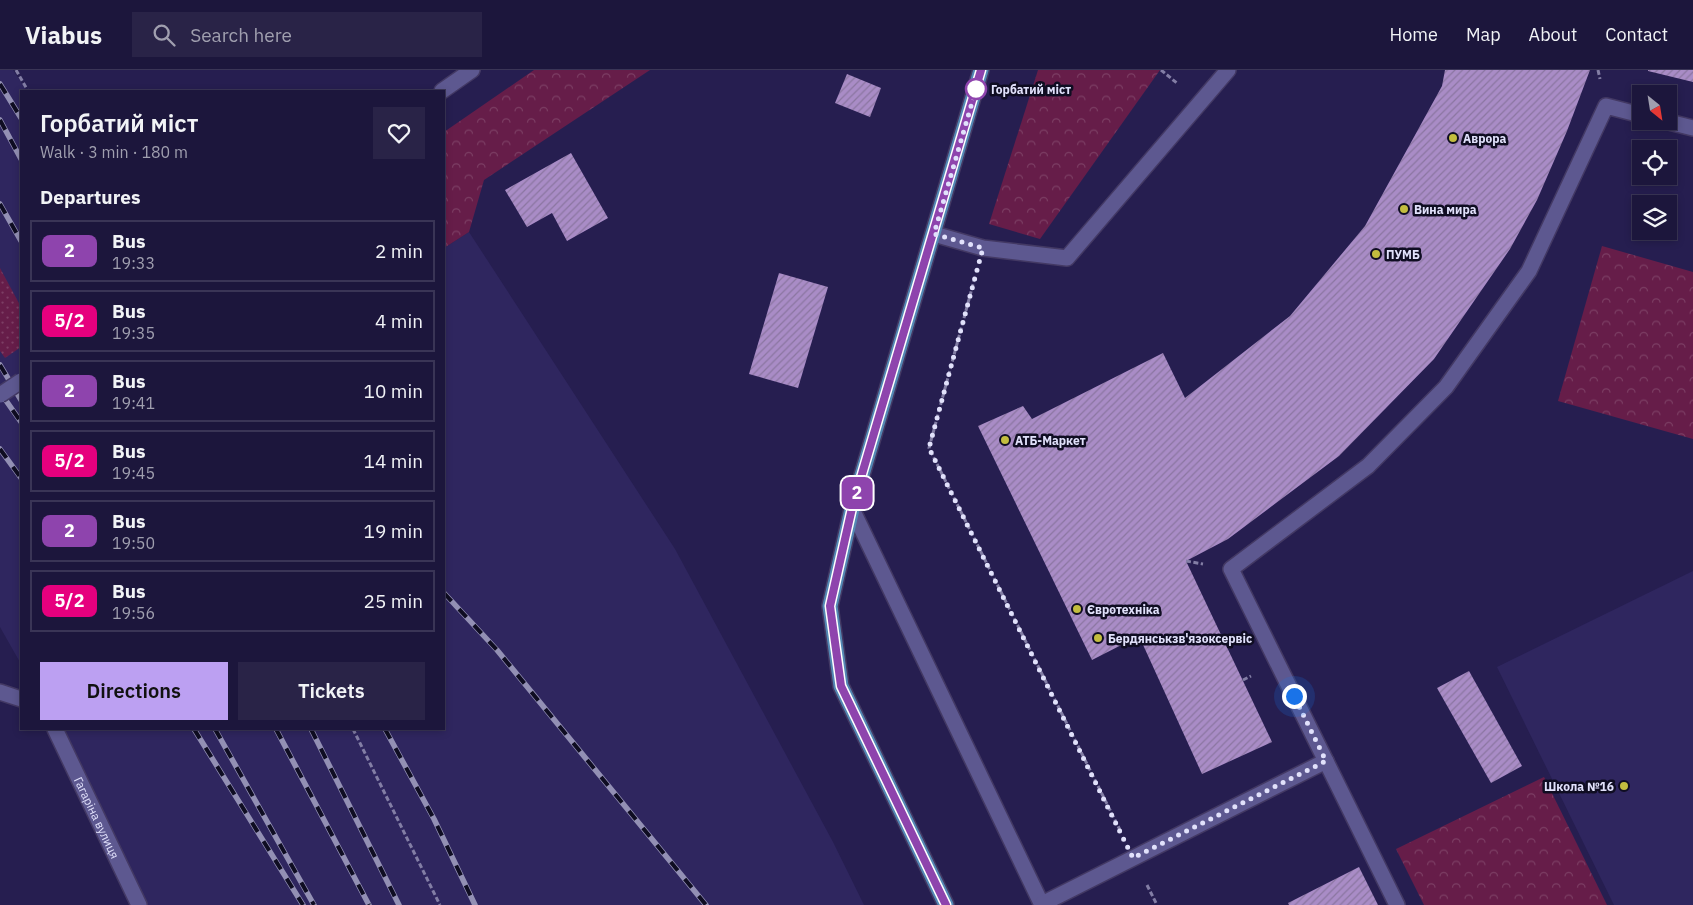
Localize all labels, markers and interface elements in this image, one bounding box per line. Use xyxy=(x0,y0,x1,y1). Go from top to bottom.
search box xyxy=(132,12,482,57)
text: Viabus xyxy=(25,19,102,51)
icon: search xyxy=(150,21,178,49)
text: Search here xyxy=(190,23,292,47)
text: Home xyxy=(1390,23,1438,46)
text: Map xyxy=(1466,23,1501,46)
text: About xyxy=(1529,23,1577,46)
text: Contact xyxy=(1605,23,1668,46)
marker: Горбатий міст xyxy=(965,78,987,100)
place label: Горбатий міст xyxy=(991,82,1071,97)
north arrow xyxy=(1632,85,1678,130)
map controls xyxy=(1632,85,1677,240)
text: Горбатий міст xyxy=(40,107,199,139)
button: heart xyxy=(373,107,425,159)
place label: Аврора xyxy=(1463,131,1506,146)
marker: Аврора xyxy=(1447,132,1459,144)
button: locate xyxy=(1632,140,1677,185)
text: Walk · 3 min · 180 m xyxy=(40,142,188,162)
text: Departures xyxy=(40,185,140,209)
button: layers xyxy=(1632,195,1677,240)
place label: Вина мира xyxy=(1414,202,1477,217)
marker: Вина мира xyxy=(1398,203,1410,215)
text: Bus xyxy=(112,229,146,253)
text: 2 xyxy=(64,239,75,262)
text: 2 min xyxy=(375,239,423,263)
place label: ПУМБ xyxy=(1386,247,1420,262)
marker: ПУМБ xyxy=(1370,248,1382,260)
text: 19:33 xyxy=(112,253,155,273)
text: Bus xyxy=(112,299,146,323)
text: 5/2 xyxy=(55,309,84,332)
text: 4 min xyxy=(375,309,423,333)
text: 19:35 xyxy=(112,323,155,343)
text: Bus xyxy=(112,369,146,393)
text: 2 xyxy=(64,379,75,402)
text: 10 min xyxy=(364,379,423,403)
text: 19:41 xyxy=(112,393,155,413)
place label: АТБ-Маркет xyxy=(1015,433,1086,448)
marker: АТБ-Маркет xyxy=(999,434,1011,446)
text: Bus xyxy=(112,439,146,463)
text: 5/2 xyxy=(55,449,84,472)
text: 14 min xyxy=(364,449,423,473)
text: 19:45 xyxy=(112,463,155,483)
line badge: 2 xyxy=(841,477,873,509)
text: 2 xyxy=(852,481,862,504)
text: Bus xyxy=(112,509,146,533)
text: 2 xyxy=(64,519,75,542)
text: 19 min xyxy=(364,519,423,543)
text: 19:50 xyxy=(112,533,155,553)
text: Bus xyxy=(112,579,146,603)
text: 5/2 xyxy=(55,589,84,612)
text: 25 min xyxy=(364,589,423,613)
place label: Євротехніка xyxy=(1087,602,1160,617)
text: 19:56 xyxy=(112,603,155,623)
marker: Євротехніка xyxy=(1071,603,1083,615)
place label: Бердянськзв'язоксервіс xyxy=(1108,631,1252,646)
marker: Бердянськзв'язоксервіс xyxy=(1092,632,1104,644)
button: Directions xyxy=(40,662,228,720)
button: Tickets xyxy=(238,662,425,720)
your location xyxy=(1282,684,1307,709)
street label: Гагаріна вулиця xyxy=(71,774,123,861)
place label: Школа №16 xyxy=(1544,779,1614,794)
marker: Школа №16 xyxy=(1618,780,1630,792)

